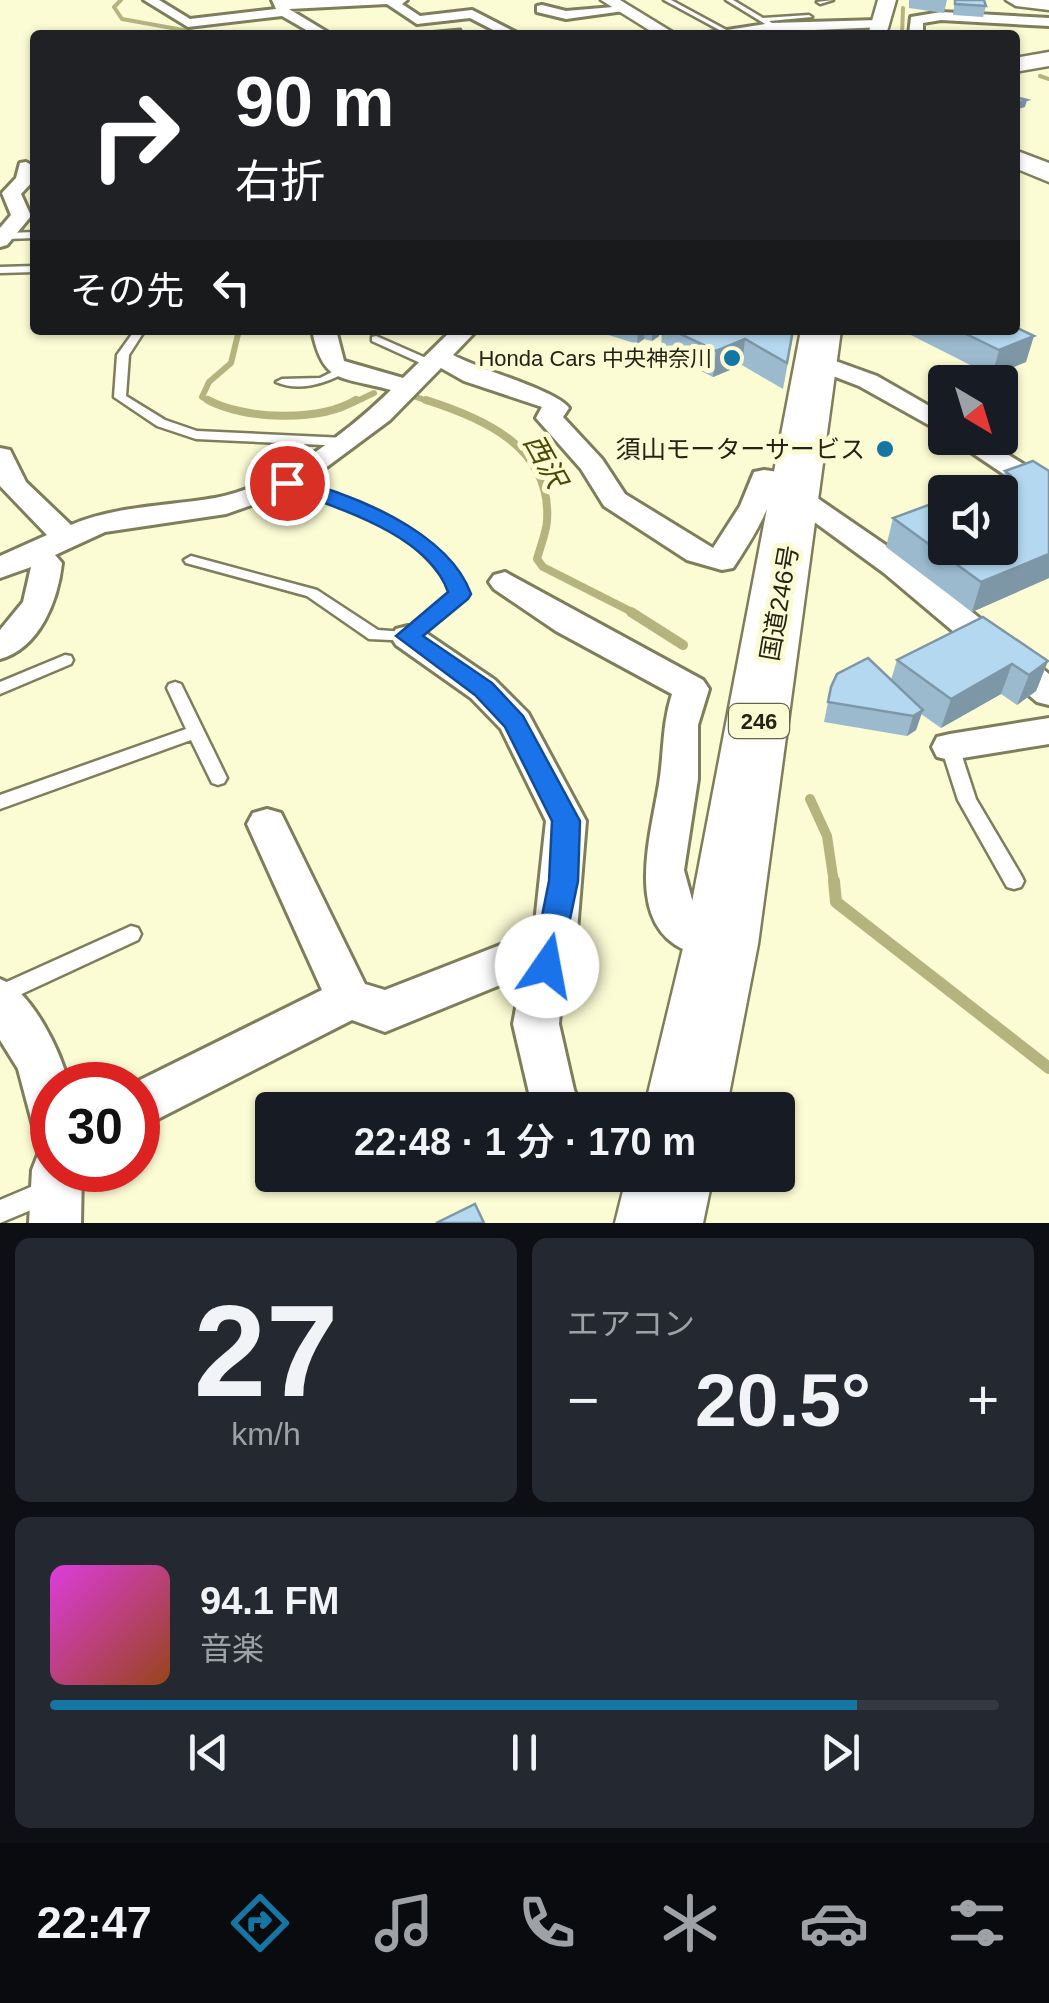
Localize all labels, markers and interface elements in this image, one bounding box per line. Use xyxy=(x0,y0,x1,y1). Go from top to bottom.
text: 90 m xyxy=(235,63,395,141)
icon: right xyxy=(70,70,200,200)
text: 右折 xyxy=(235,156,325,207)
icon: left xyxy=(204,260,259,315)
text: その先 xyxy=(70,270,184,312)
place label: Honda Cars 中央神奈川 xyxy=(478,346,712,371)
marker: Honda Cars 中央神奈川 xyxy=(721,347,743,369)
north arrow xyxy=(928,365,1018,455)
map controls xyxy=(928,365,1018,565)
water label: 西沢 xyxy=(518,429,574,496)
place label: 須山モーターサービス xyxy=(615,435,865,463)
marker: 須山モーターサービス xyxy=(874,438,896,460)
pin xyxy=(245,441,330,526)
icon: arrive xyxy=(260,456,315,511)
button: sound xyxy=(928,475,1018,565)
street label: 国道246号 xyxy=(755,543,803,663)
road number: 246 xyxy=(729,704,789,738)
position arrow xyxy=(495,914,599,1018)
speed limit sign: 30 xyxy=(30,1062,160,1192)
text: 22:48 · 1 分 · 170 m xyxy=(354,1121,696,1163)
text: 27 xyxy=(194,1278,338,1424)
text: エアコン xyxy=(567,1306,695,1342)
text: 20.5° xyxy=(695,1358,871,1442)
text: − xyxy=(567,1369,599,1431)
text: + xyxy=(967,1369,999,1431)
text: km/h xyxy=(231,1416,301,1452)
text: 94.1 FM xyxy=(200,1580,339,1622)
text: 音楽 xyxy=(200,1631,264,1667)
icon: previous xyxy=(181,1725,236,1780)
icon: pause xyxy=(497,1725,552,1780)
icon: next xyxy=(813,1725,868,1780)
icon: directions xyxy=(225,1888,295,1958)
icon: music xyxy=(369,1888,439,1958)
icon: phone xyxy=(512,1888,582,1958)
icon: climate xyxy=(655,1888,725,1958)
icon: car xyxy=(799,1888,869,1958)
icon: filters xyxy=(942,1888,1012,1958)
text: 22:47 xyxy=(37,1897,152,1948)

